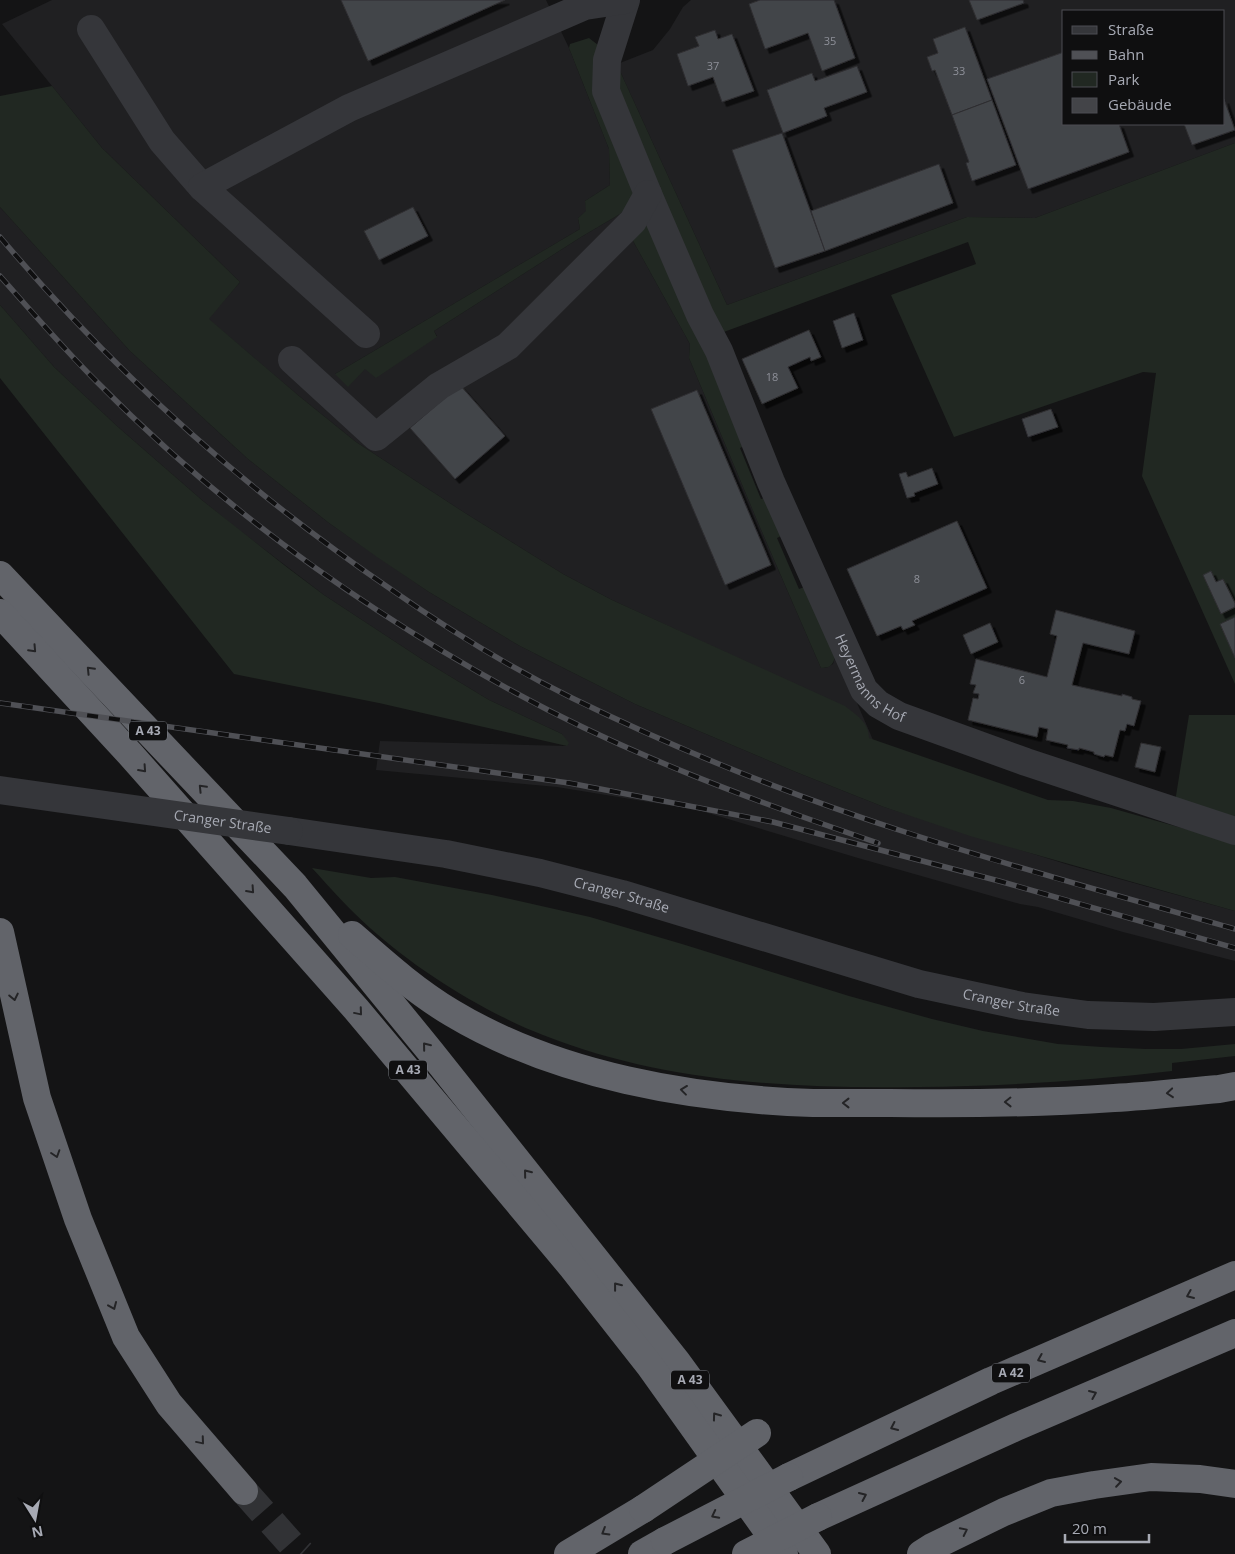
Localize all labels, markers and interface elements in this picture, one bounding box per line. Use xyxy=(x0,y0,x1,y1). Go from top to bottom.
legend xyxy=(1062,10,1225,125)
text: Straße xyxy=(1108,19,1154,39)
house number: 35 xyxy=(824,33,836,48)
text: Bahn xyxy=(1108,44,1144,64)
house number: 37 xyxy=(707,58,719,73)
house number: 33 xyxy=(953,63,965,78)
text: Park xyxy=(1108,69,1139,89)
text: Gebäude xyxy=(1108,94,1172,114)
house number: 18 xyxy=(766,369,778,384)
house number: 8 xyxy=(914,571,920,586)
street label: Heyermanns Hof xyxy=(831,631,909,727)
one-way arrow xyxy=(27,643,36,652)
one-way arrow xyxy=(87,666,96,675)
house number: 6 xyxy=(1019,672,1025,687)
road number: A 43 xyxy=(129,721,167,740)
one-way arrow xyxy=(137,763,146,772)
one-way arrow xyxy=(199,784,208,793)
street label: Cranger Straße xyxy=(173,805,273,837)
street label: Cranger Straße xyxy=(572,872,672,917)
one-way arrow xyxy=(245,884,254,893)
street label: Cranger Straße xyxy=(961,984,1062,1020)
one-way arrow xyxy=(8,992,19,1001)
one-way arrow xyxy=(353,1006,362,1015)
one-way arrow xyxy=(423,1043,431,1052)
road number: A 43 xyxy=(389,1060,427,1080)
one-way arrow xyxy=(679,1085,687,1096)
one-way arrow xyxy=(1166,1087,1174,1098)
one-way arrow xyxy=(1004,1097,1012,1108)
one-way arrow xyxy=(841,1098,849,1108)
one-way arrow xyxy=(50,1149,60,1157)
one-way arrow xyxy=(525,1170,533,1179)
one-way arrow xyxy=(614,1283,623,1292)
one-way arrow xyxy=(1186,1288,1195,1299)
one-way arrow xyxy=(107,1301,118,1310)
one-way arrow xyxy=(1037,1353,1046,1364)
road number: A 42 xyxy=(992,1364,1030,1382)
road number: A 43 xyxy=(671,1370,709,1390)
one-way arrow xyxy=(1088,1390,1097,1401)
one-way arrow xyxy=(713,1412,722,1422)
one-way arrow xyxy=(890,1421,899,1431)
one-way arrow xyxy=(195,1436,204,1445)
one-way arrow xyxy=(1113,1477,1122,1487)
one-way arrow xyxy=(858,1492,867,1503)
north arrow xyxy=(10,1494,60,1544)
one-way arrow xyxy=(711,1509,720,1519)
scale bar xyxy=(1065,1512,1149,1544)
text: 20 m xyxy=(1072,1518,1107,1538)
text: N xyxy=(30,1522,45,1543)
one-way arrow xyxy=(602,1525,611,1535)
one-way arrow xyxy=(959,1527,968,1537)

